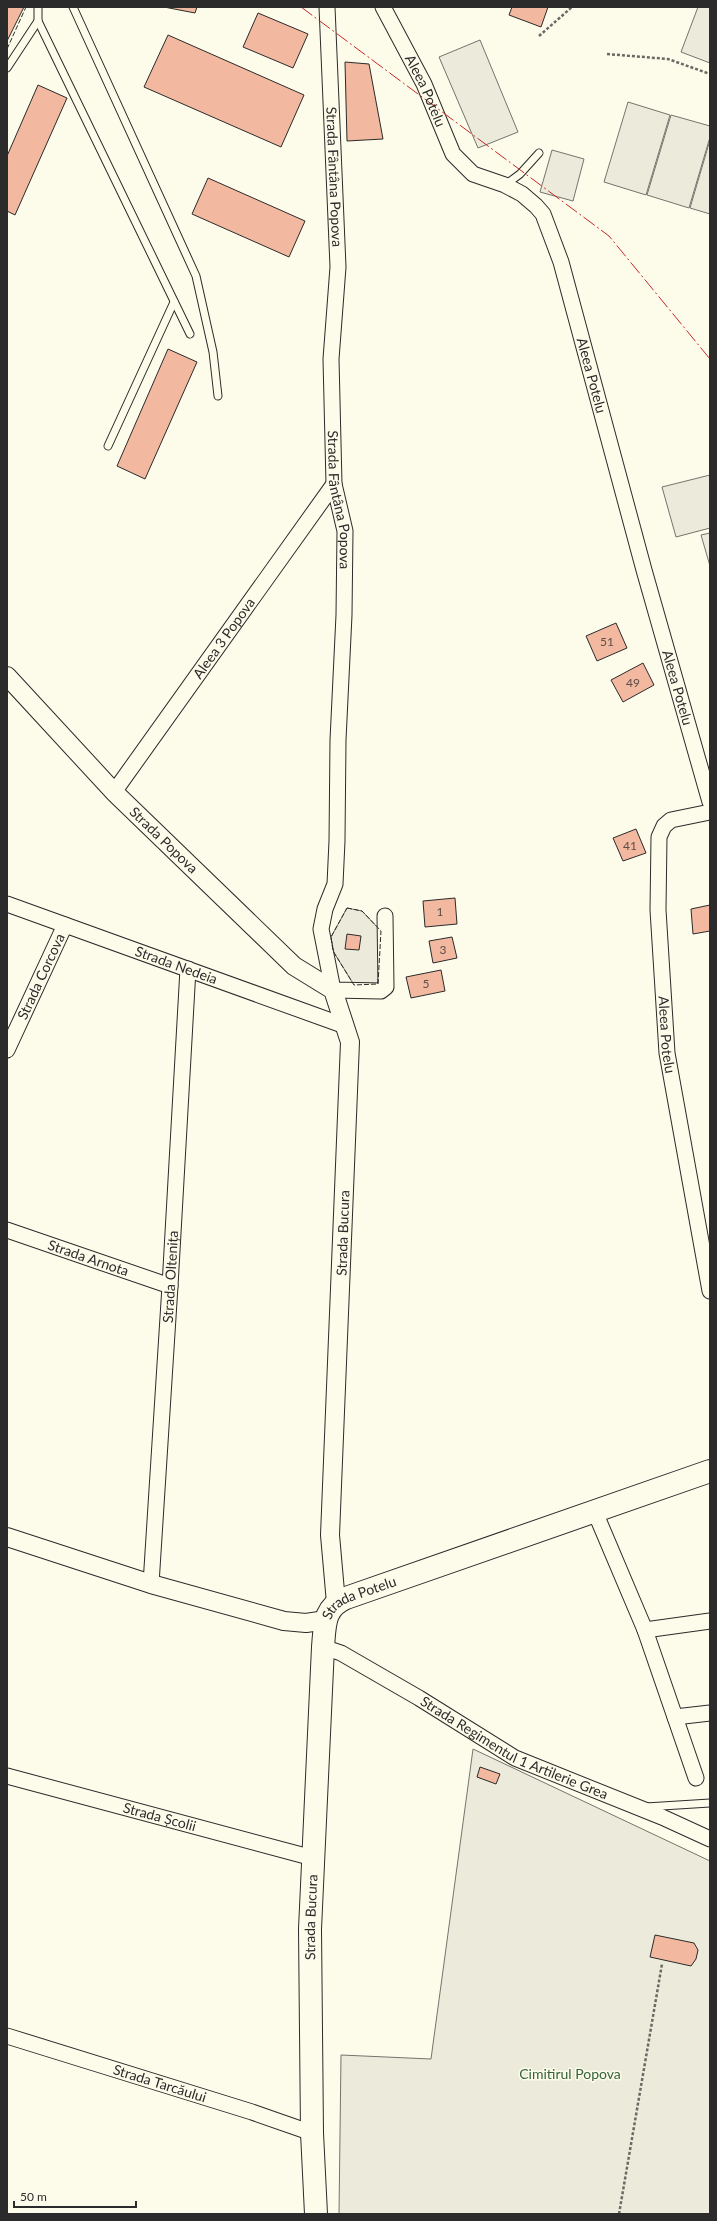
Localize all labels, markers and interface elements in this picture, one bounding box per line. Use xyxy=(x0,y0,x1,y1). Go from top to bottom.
street label: Aleea Potelu xyxy=(402,52,450,129)
street label: Strada Fântâna Popova xyxy=(323,106,346,247)
street label: Aleea Potelu xyxy=(574,335,610,415)
street label: Strada Fântâna Popova xyxy=(325,430,354,569)
street label: Aleea 3 Popova xyxy=(189,594,258,682)
house number: 51 xyxy=(600,634,614,649)
street label: Aleea Potelu xyxy=(659,648,697,727)
house number: 49 xyxy=(626,675,640,690)
street label: Strada Popova xyxy=(126,803,202,877)
house number: 41 xyxy=(623,838,637,853)
house number: 1 xyxy=(437,904,444,919)
street label: Strada Corcova xyxy=(13,931,68,1022)
street label: Strada Nedeia xyxy=(133,942,220,987)
house number: 3 xyxy=(440,942,447,957)
house number: 5 xyxy=(423,976,430,991)
street label: Aleea Potelu xyxy=(655,995,679,1074)
street label: Strada Bucura xyxy=(333,1190,352,1276)
street label: Strada Oltenița xyxy=(159,1230,181,1323)
street label: Strada Arnota xyxy=(46,1236,131,1279)
street label: Strada Potelu xyxy=(318,1572,398,1622)
street label: Strada Regimentul 1 Artilerie Grea xyxy=(418,1692,611,1802)
street label: Strada Școlii xyxy=(121,1799,198,1834)
street label: Strada Bucura xyxy=(301,1874,321,1960)
street label: Strada Tarcăului xyxy=(111,2060,209,2105)
park label: Cimitirul Popova xyxy=(519,2065,621,2082)
scale bar xyxy=(14,2183,136,2209)
text: 50 m xyxy=(20,2189,47,2204)

